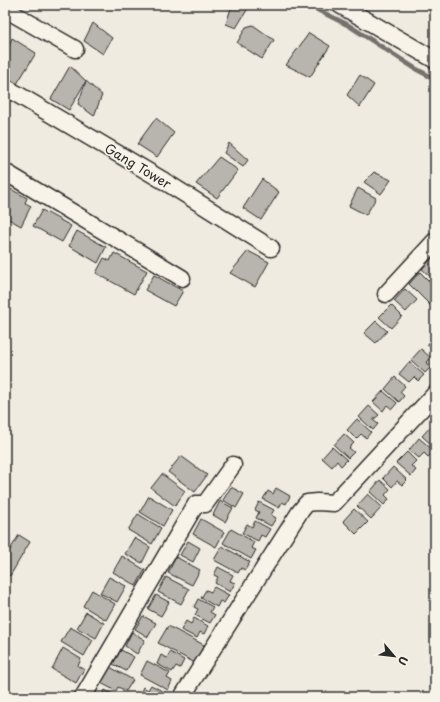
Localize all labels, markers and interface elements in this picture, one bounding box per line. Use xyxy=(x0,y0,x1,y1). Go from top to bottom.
street label: Gang Tower xyxy=(101,138,176,193)
north arrow xyxy=(374,636,414,676)
text: U xyxy=(394,653,413,669)

